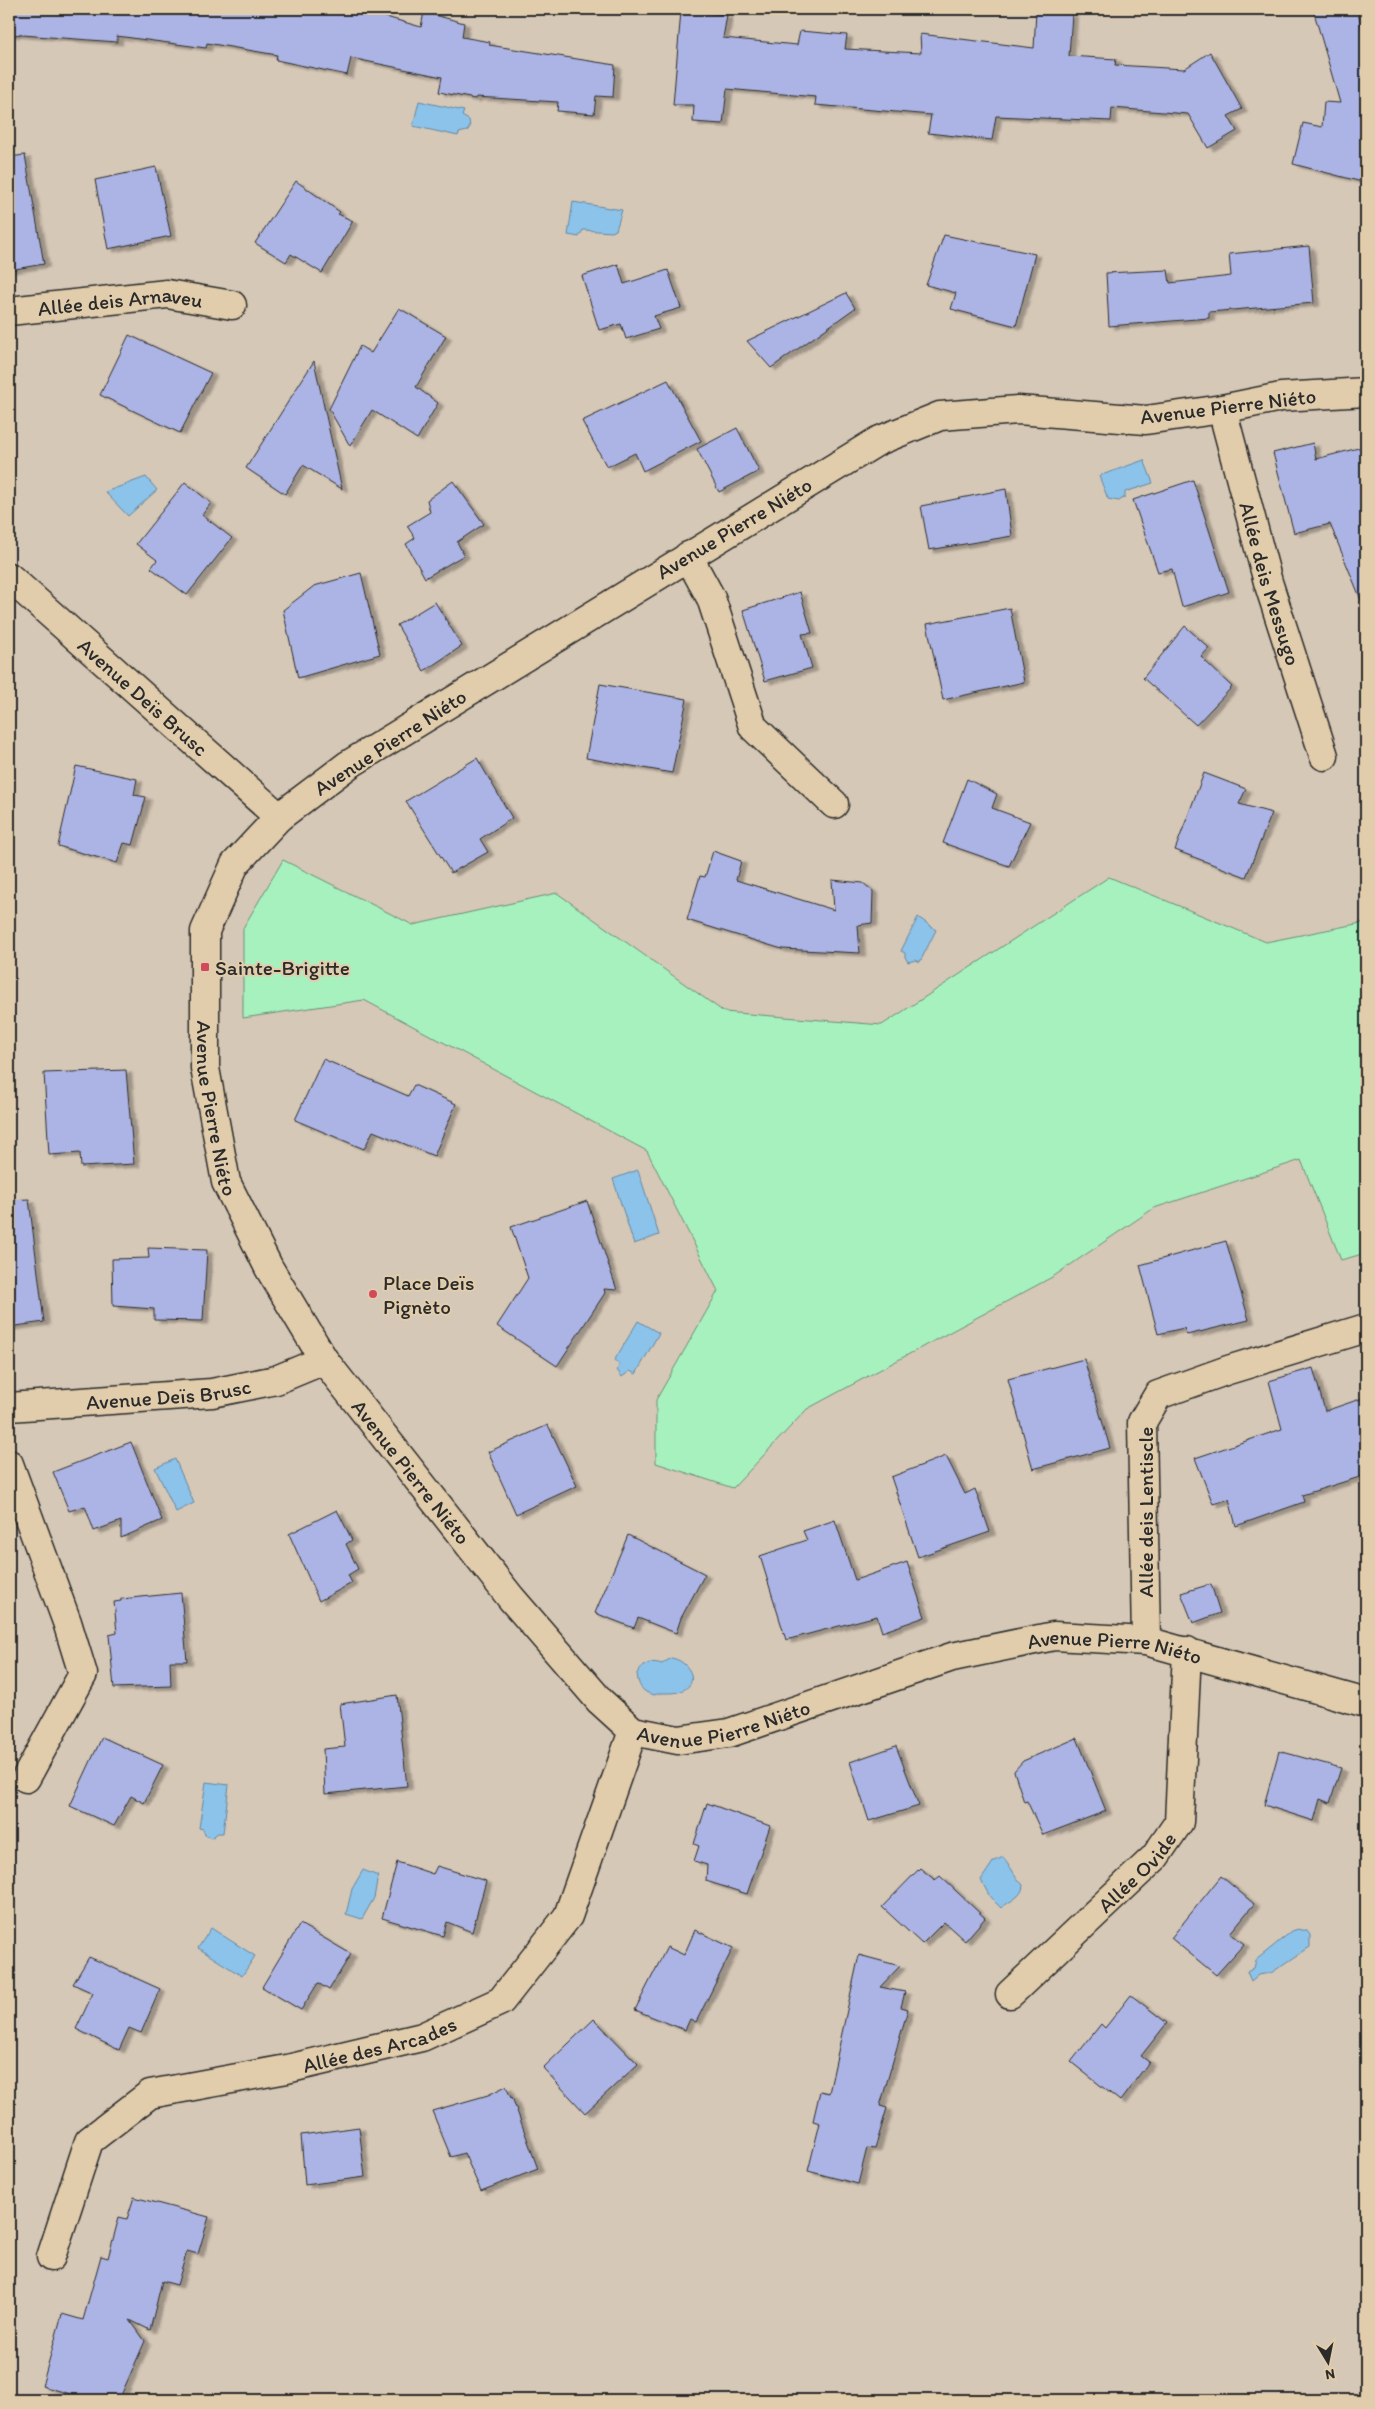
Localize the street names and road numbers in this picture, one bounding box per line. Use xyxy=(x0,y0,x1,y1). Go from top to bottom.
street label: Allée deis Arnaveu xyxy=(36,281,205,320)
street label: Avenue Pierre Niéto xyxy=(1139,383,1317,429)
street label: Avenue Pierre Niéto xyxy=(652,472,816,584)
street label: Allée deis Messugo xyxy=(1235,499,1306,668)
street label: Avenue Deïs Brusc xyxy=(73,632,214,761)
street label: Avenue Pierre Niéto xyxy=(309,683,471,801)
street label: Avenue Pierre Niéto xyxy=(192,1020,243,1200)
street label: Avenue Deïs Brusc xyxy=(85,1373,253,1414)
street label: Avenue Pierre Niéto xyxy=(347,1394,476,1549)
street label: Allée deis Lentiscle xyxy=(1133,1427,1158,1597)
street label: Avenue Pierre Niéto xyxy=(1025,1623,1205,1669)
street label: Avenue Pierre Niéto xyxy=(635,1694,813,1753)
street label: Allée Ovide xyxy=(1092,1827,1181,1917)
street label: Allée des Arcades xyxy=(300,2011,460,2077)

